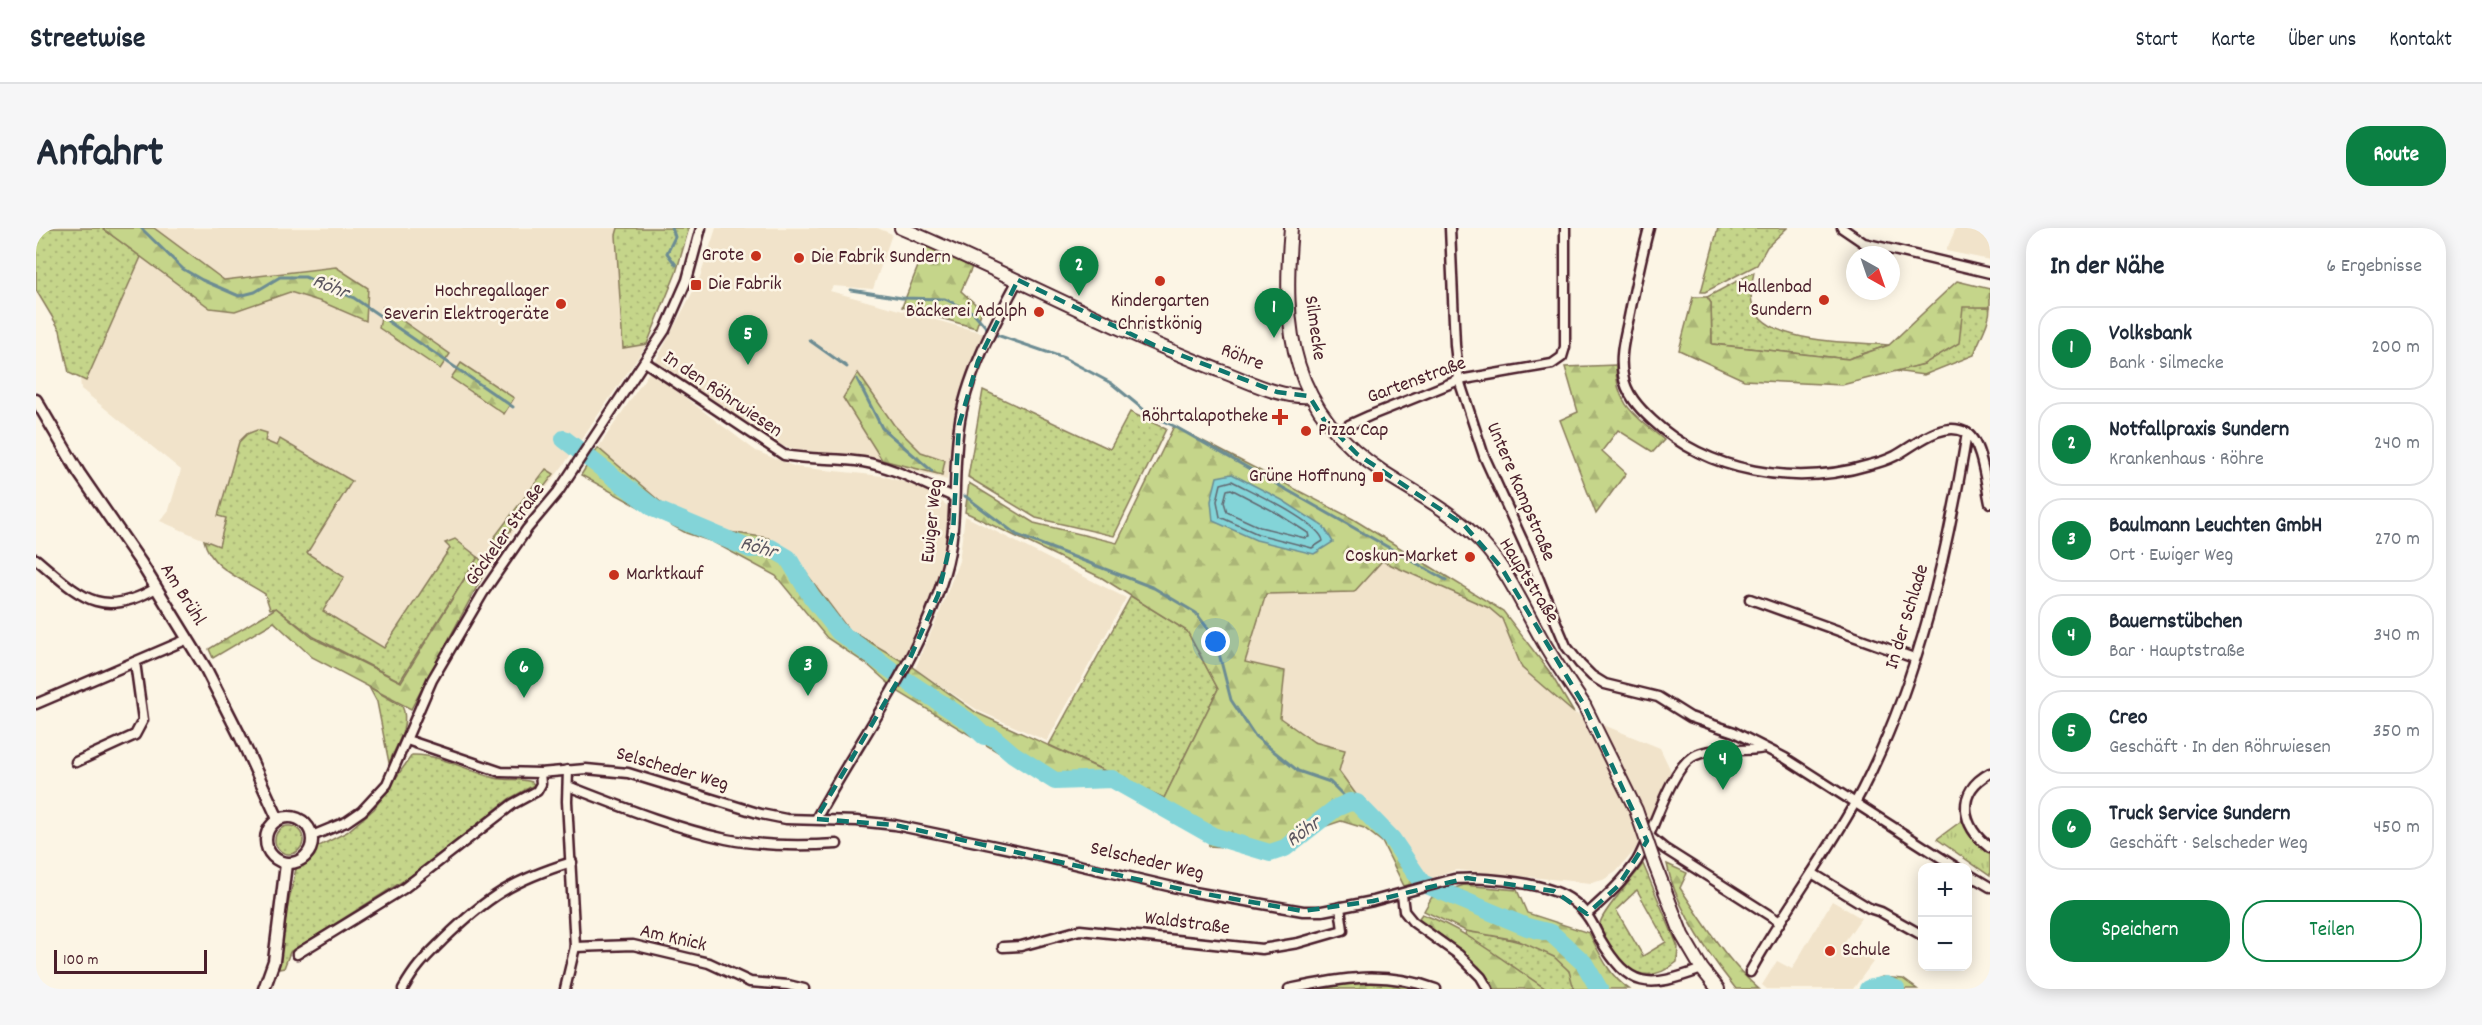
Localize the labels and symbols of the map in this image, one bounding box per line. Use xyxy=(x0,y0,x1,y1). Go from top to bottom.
place label: Grote xyxy=(701,242,744,270)
place label: Die Fabrik Sundern xyxy=(811,244,951,272)
north arrow xyxy=(1846,246,1900,300)
pin: 2 xyxy=(1060,247,1098,296)
marker: Grote xyxy=(749,249,763,263)
marker: Die Fabrik Sundern xyxy=(792,251,806,265)
water label: Röhr xyxy=(307,267,355,310)
place label: Die Fabrik xyxy=(708,271,782,299)
marker: Kindergarten Christkönig xyxy=(1153,274,1167,288)
place label: Hallenbad Sundern xyxy=(1737,274,1812,325)
place label: Hochregallager Severin Elektrogeräte xyxy=(384,278,550,329)
marker: Die Fabrik xyxy=(689,278,703,292)
place label: Kindergarten Christkönig xyxy=(1111,288,1209,339)
pin: 1 xyxy=(1254,288,1294,338)
marker: Hallenbad Sundern xyxy=(1817,293,1831,307)
street label: Silmecke xyxy=(1296,294,1332,362)
marker: Hochregallager Severin Elektrogeräte xyxy=(554,297,568,311)
place label: Bäckerei Adolph xyxy=(906,298,1027,326)
marker: Bäckerei Adolph xyxy=(1032,305,1046,319)
pin: 5 xyxy=(728,316,768,365)
street label: Röhre xyxy=(1216,337,1268,379)
street label: In den Röhrwiesen xyxy=(657,345,787,445)
street label: Gartenstraße xyxy=(1364,350,1470,412)
place label: Röhrtalapotheke xyxy=(1141,403,1268,431)
marker: Röhrtalapotheke xyxy=(1273,410,1287,424)
place label: Pizza Cap xyxy=(1318,417,1388,445)
street label: Untere Kampstraße xyxy=(1478,418,1562,566)
marker: Pizza Cap xyxy=(1299,424,1313,438)
place label: Grüne Hoffnung xyxy=(1249,463,1366,491)
marker: Grüne Hoffnung xyxy=(1371,470,1385,484)
street label: Göckeler Straße xyxy=(459,478,553,592)
street label: Ewiger Weg xyxy=(915,478,951,564)
water label: Röhr xyxy=(736,529,782,569)
street label: Hauptstraße xyxy=(1491,533,1565,629)
place label: Coskun-Market xyxy=(1345,543,1458,571)
marker: Coskun-Market xyxy=(1463,550,1477,564)
street label: Am Brühl xyxy=(152,558,212,632)
place label: Marktkauf xyxy=(626,561,704,589)
street label: In der Schlade xyxy=(1879,561,1937,673)
marker: Marktkauf xyxy=(607,568,621,582)
your location xyxy=(1201,627,1230,656)
pin: 3 xyxy=(788,646,828,696)
pin: 6 xyxy=(504,648,544,698)
pin: 4 xyxy=(1704,740,1742,790)
street label: Selscheder Weg xyxy=(612,741,732,799)
water label: Röhr xyxy=(1280,809,1330,856)
street label: Selscheder Weg xyxy=(1087,835,1207,889)
street label: Waldstraße xyxy=(1143,905,1232,943)
street label: Am Knick xyxy=(637,918,709,960)
place label: Schule xyxy=(1842,937,1890,965)
marker: Schule xyxy=(1823,944,1837,958)
scale bar xyxy=(54,947,207,974)

